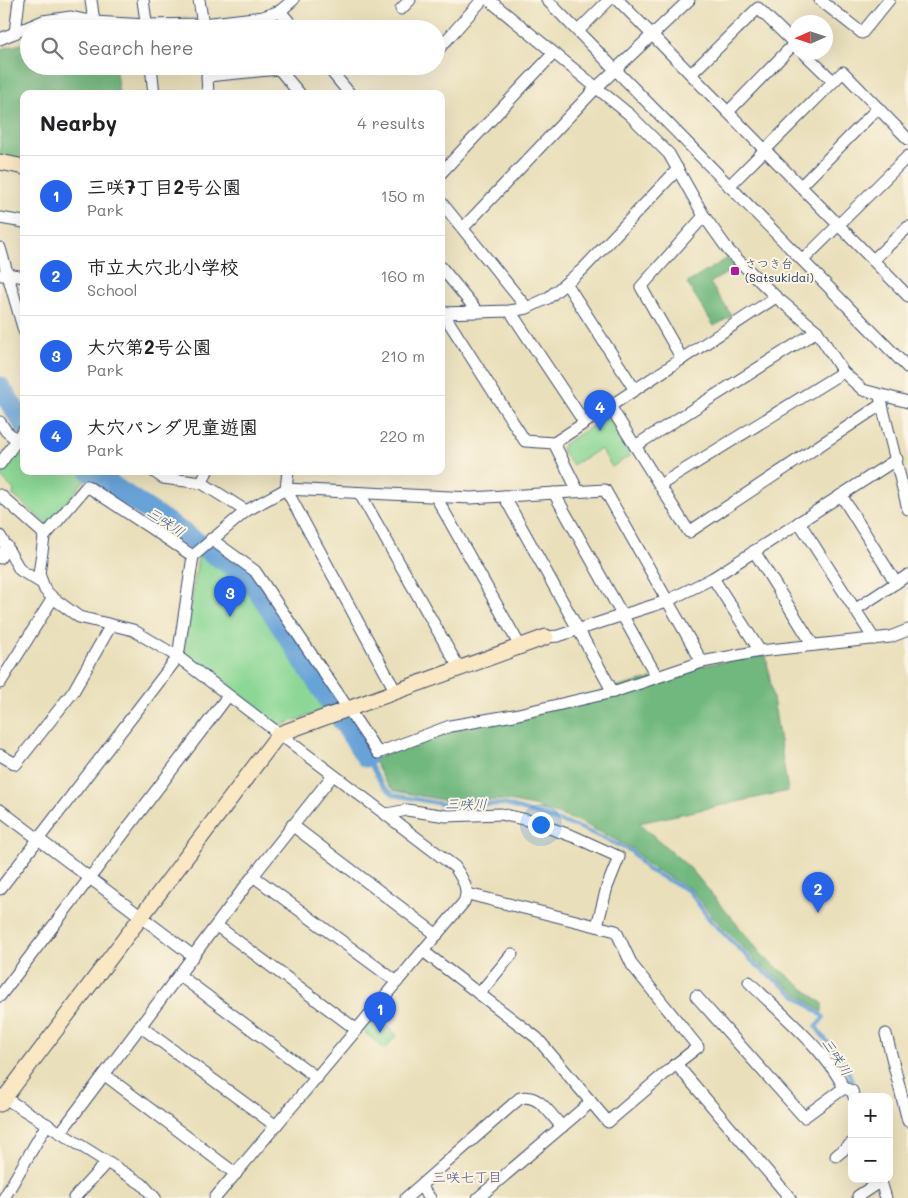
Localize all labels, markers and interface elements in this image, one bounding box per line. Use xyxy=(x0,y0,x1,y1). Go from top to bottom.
north arrow xyxy=(788,15,833,60)
search box xyxy=(20,20,445,75)
icon: search xyxy=(38,34,66,62)
text: Search here xyxy=(78,35,194,60)
text: Nearby xyxy=(40,109,117,136)
text: 4 results xyxy=(357,112,425,133)
text: 三咲7丁目2号公園 xyxy=(87,174,241,199)
text: 1 xyxy=(52,185,60,206)
text: 150 m xyxy=(381,185,425,206)
text: Park xyxy=(87,199,123,220)
text: 市立大穴北小学校 xyxy=(87,254,239,279)
place label: さつき台 (Satsukidai) xyxy=(745,255,814,285)
text: 2 xyxy=(52,265,60,286)
text: 160 m xyxy=(380,265,425,286)
marker: さつき台 (Satsukidai) xyxy=(729,265,741,277)
text: School xyxy=(87,279,137,300)
text: 大穴第2号公園 xyxy=(87,334,212,359)
text: 3 xyxy=(51,345,61,366)
text: 210 m xyxy=(381,345,425,366)
text: Park xyxy=(87,359,123,380)
pin: 4 xyxy=(584,390,616,431)
text: 大穴パンダ児童遊園 xyxy=(87,414,258,439)
text: 4 xyxy=(51,425,61,446)
text: 220 m xyxy=(379,425,425,446)
text: Park xyxy=(87,439,123,460)
water label: 三咲川 xyxy=(144,502,189,541)
pin: 3 xyxy=(214,576,246,617)
water label: 三咲川 xyxy=(445,794,487,813)
your location xyxy=(528,812,554,838)
pin: 2 xyxy=(802,872,834,913)
pin: 1 xyxy=(364,992,396,1033)
water label: 三咲川 xyxy=(818,1034,857,1080)
map controls xyxy=(848,1093,893,1183)
button: + xyxy=(848,1093,893,1138)
button: − xyxy=(848,1138,893,1183)
district label: 三咲七丁目 xyxy=(432,1167,502,1186)

